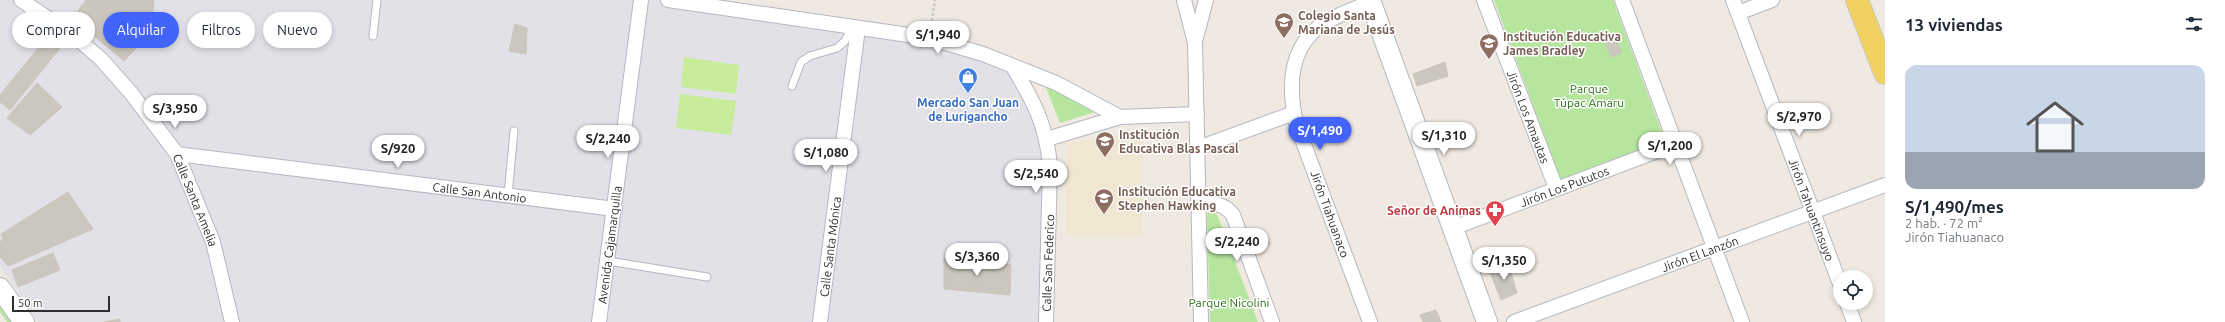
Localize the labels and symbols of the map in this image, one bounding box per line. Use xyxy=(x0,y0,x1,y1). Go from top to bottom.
place label: Colegio Santa Mariana de Jesús xyxy=(1298,9,1395,36)
school or university icon: Colegio Santa Mariana de Jesús xyxy=(1273,11,1295,39)
pin: S/1,940 xyxy=(901,21,975,55)
place label: Institución Educativa James Bradley xyxy=(1503,30,1621,57)
school or university icon: Institución Educativa James Bradley xyxy=(1478,32,1500,60)
shop icon: Mercado San Juan de Lurigancho xyxy=(957,66,979,94)
street label: Jirón Los Amautas xyxy=(1505,68,1552,165)
park label: Parque Túpac Amaru xyxy=(1554,82,1624,109)
pin: S/3,950 xyxy=(138,95,212,129)
place label: Mercado San Juan de Lurigancho xyxy=(917,96,1019,123)
pin: S/2,970 xyxy=(1762,103,1836,137)
pin: S/1,490 xyxy=(1283,117,1357,151)
pin: S/1,310 xyxy=(1407,122,1481,156)
pin: S/2,240 xyxy=(571,125,645,159)
place label: Institución Educativa Blas Pascal xyxy=(1119,128,1239,155)
school or university icon: Institución Educativa Blas Pascal xyxy=(1094,130,1116,158)
pin: S/1,200 xyxy=(1633,132,1707,166)
pin: S/920 xyxy=(370,135,426,169)
pin: S/1,080 xyxy=(789,139,863,173)
street label: Calle Santa Amelia xyxy=(171,152,220,248)
street label: Jirón Tahuantinsuyo xyxy=(1787,157,1837,263)
pin: S/2,540 xyxy=(999,160,1073,194)
street label: Jirón Los Pututos xyxy=(1518,163,1610,209)
street label: Jirón Tiahuanaco xyxy=(1308,169,1352,259)
street label: Calle San Antonio xyxy=(432,180,527,204)
street label: Avenida Cajamarquilla xyxy=(595,185,623,304)
place label: Institución Educativa Stephen Hawking xyxy=(1118,185,1236,212)
school or university icon: Institución Educativa Stephen Hawking xyxy=(1093,187,1115,215)
street label: Calle Santa Mónica xyxy=(817,196,843,298)
pharmacy icon: Señor de Animas xyxy=(1484,199,1506,227)
place label: Señor de Animas xyxy=(1387,204,1481,217)
street label: Calle San Federico xyxy=(1040,214,1056,312)
pin: S/2,240 xyxy=(1200,228,1274,262)
street label: Jirón El Lanzón xyxy=(1659,233,1740,274)
pin: S/3,360 xyxy=(940,243,1014,277)
pin: S/1,350 xyxy=(1467,247,1541,281)
scale bar xyxy=(12,294,110,313)
park label: Parque Nicolini xyxy=(1189,296,1270,309)

